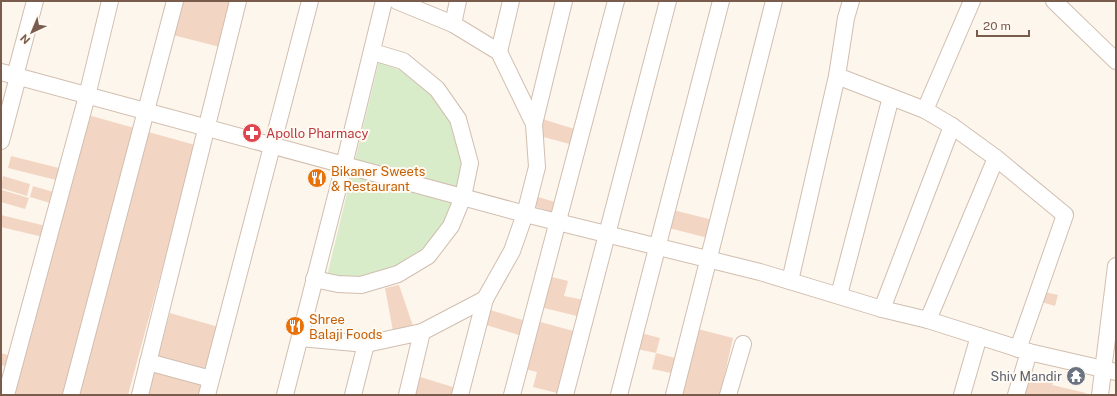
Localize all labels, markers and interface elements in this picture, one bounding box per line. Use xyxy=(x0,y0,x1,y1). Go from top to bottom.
north arrow xyxy=(12,12,52,52)
scale bar xyxy=(977,12,1029,38)
text: 20 m xyxy=(983,19,1011,33)
text: N xyxy=(18,32,32,46)
pharmacy icon: Apollo Pharmacy xyxy=(241,122,263,144)
place label: Apollo Pharmacy xyxy=(266,126,369,141)
place label: Bikaner Sweets & Restaurant xyxy=(331,164,425,194)
restaurant icon: Bikaner Sweets & Restaurant xyxy=(306,167,328,189)
place label: Shree Balaji Foods xyxy=(309,312,382,342)
restaurant icon: Shree Balaji Foods xyxy=(284,315,306,337)
temple icon: Shiv Mandir xyxy=(1065,365,1087,387)
place label: Shiv Mandir xyxy=(991,369,1062,384)

